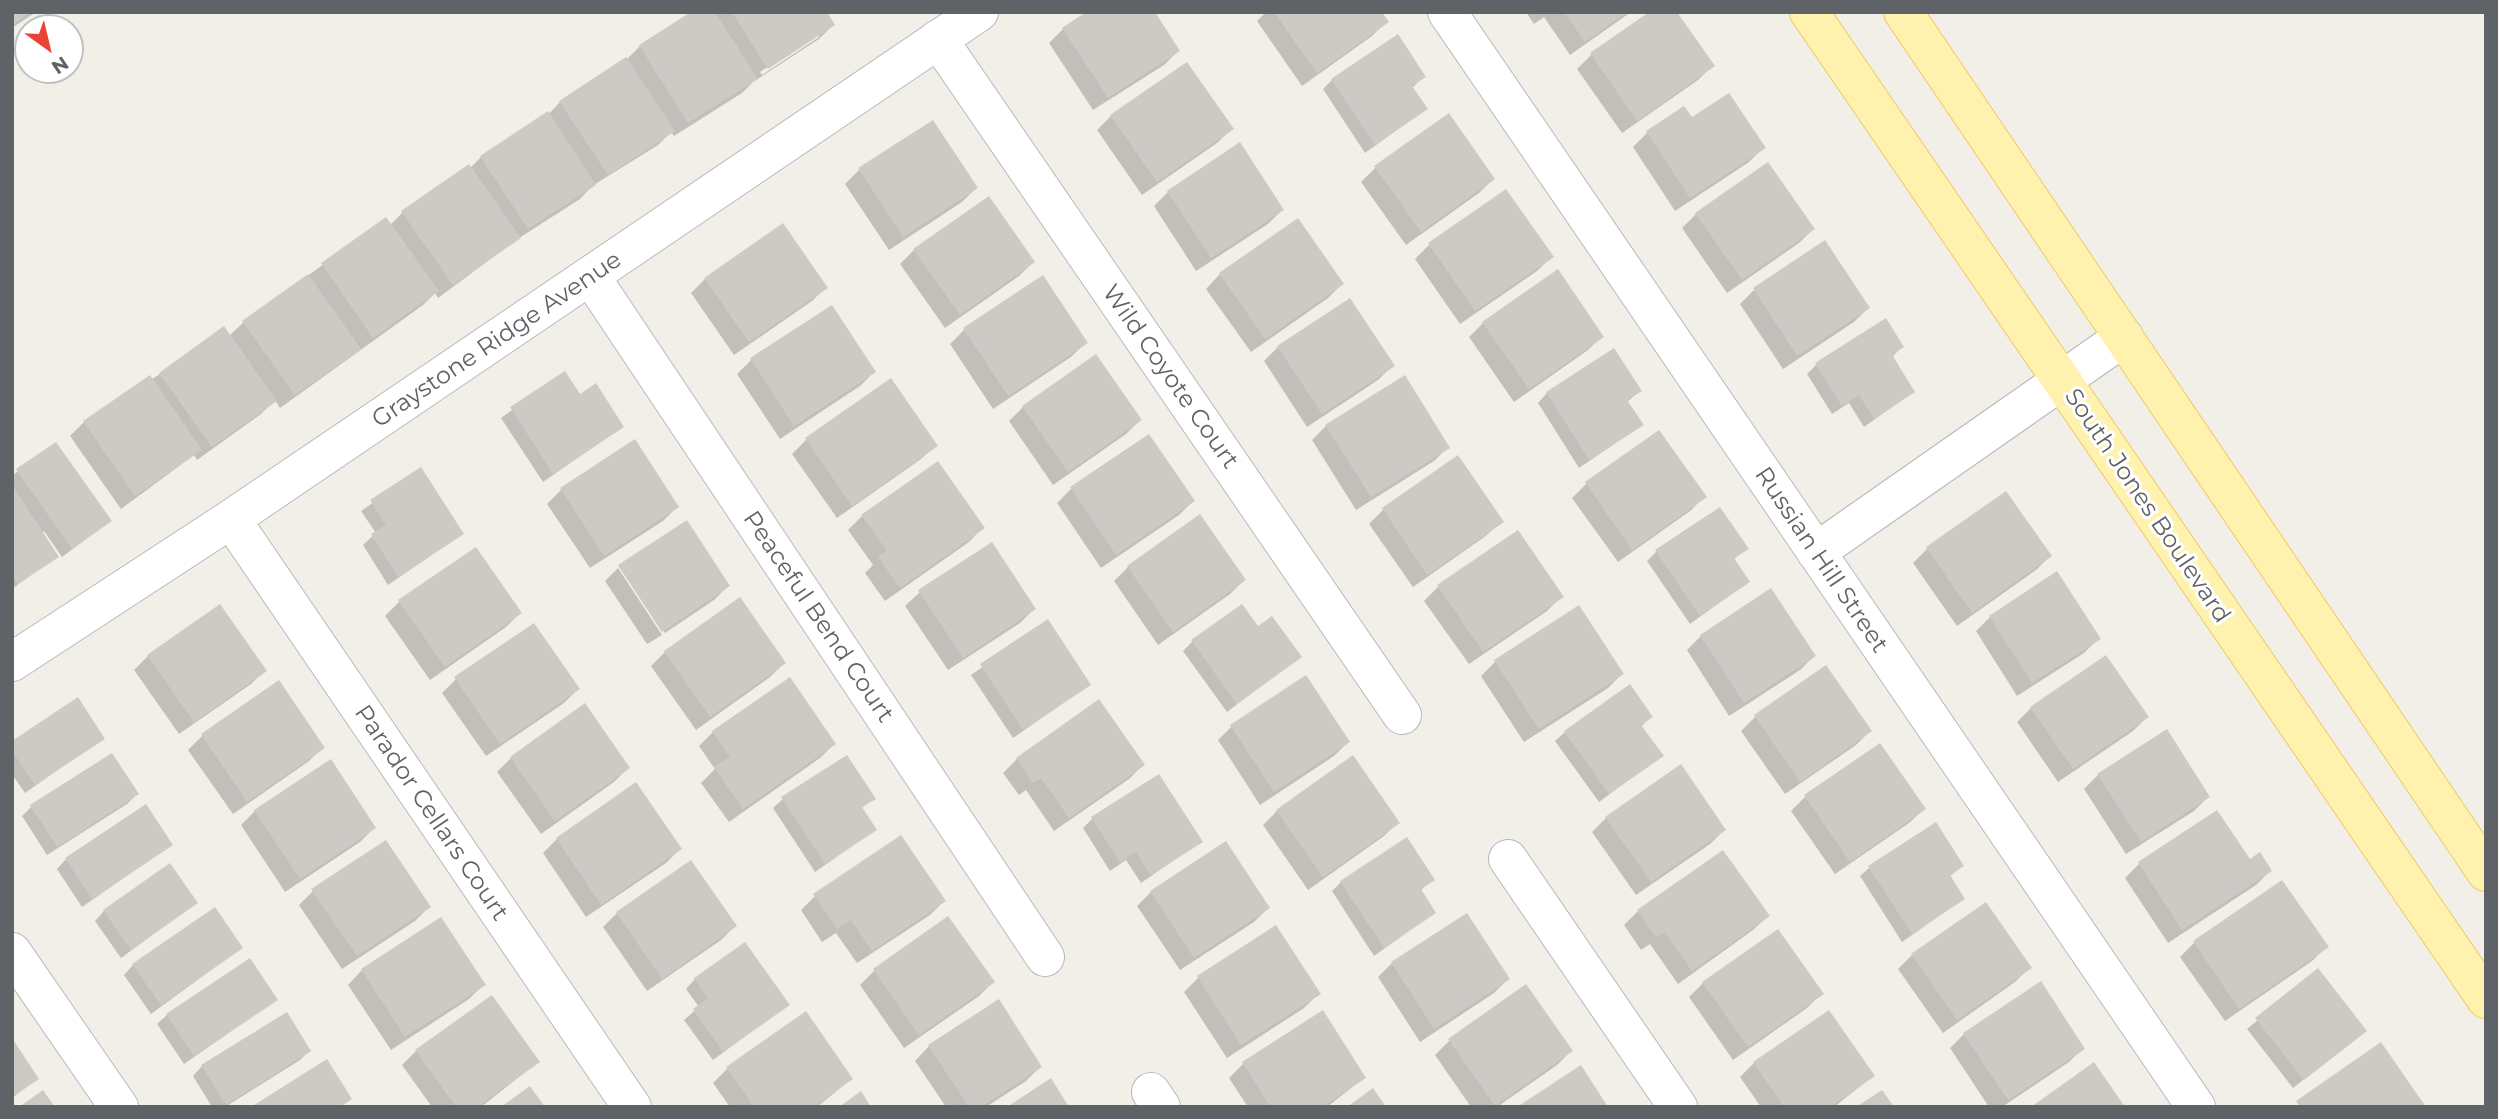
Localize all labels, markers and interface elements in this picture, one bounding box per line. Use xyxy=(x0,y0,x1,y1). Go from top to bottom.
north arrow xyxy=(14,14,84,84)
text: N xyxy=(47,51,73,79)
street label: Graystone Ridge Avenue xyxy=(367,246,627,434)
street label: Wild Coyote Court xyxy=(1096,279,1244,475)
street label: South Jones Boulevard xyxy=(2058,383,2236,629)
street label: Russian Hill Street xyxy=(1748,462,1894,658)
street label: Peaceful Bend Court xyxy=(737,506,899,728)
street label: Parador Cellars Court xyxy=(348,700,514,926)

